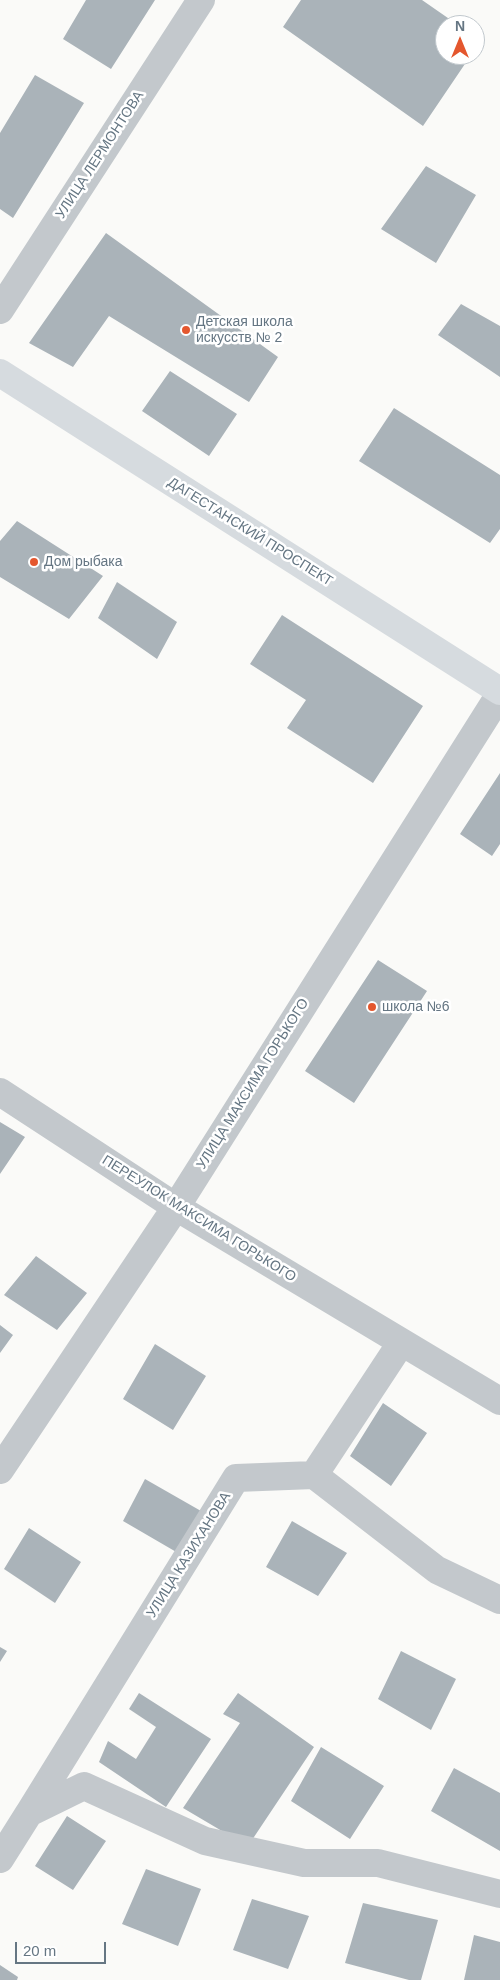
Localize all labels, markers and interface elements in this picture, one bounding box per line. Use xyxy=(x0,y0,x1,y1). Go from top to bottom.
north arrow xyxy=(435,15,485,65)
text: N xyxy=(455,18,465,34)
street label: УЛИЦА ЛЕРМОНТОВА xyxy=(52,88,148,222)
place label: Детская школа искусств № 2 xyxy=(196,314,293,347)
marker: Детская школа искусств № 2 xyxy=(180,324,192,336)
street label: ДАГЕСТАНСКИЙ ПРОСПЕКТ xyxy=(164,474,336,590)
place label: Дом рыбака xyxy=(44,554,122,570)
marker: Дом рыбака xyxy=(28,556,40,568)
street label: УЛИЦА МАКСИМА ГОРЬКОГО xyxy=(193,996,313,1172)
place label: школа №6 xyxy=(382,999,450,1015)
marker: школа №6 xyxy=(366,1001,378,1013)
street label: ПЕРЕУЛОК МАКСИМА ГОРЬКОГО xyxy=(99,1152,299,1286)
street label: УЛИЦА КАЗИХАНОВА xyxy=(143,1489,235,1621)
scale bar xyxy=(18,1932,109,1964)
text: 20 m xyxy=(23,1942,56,1959)

